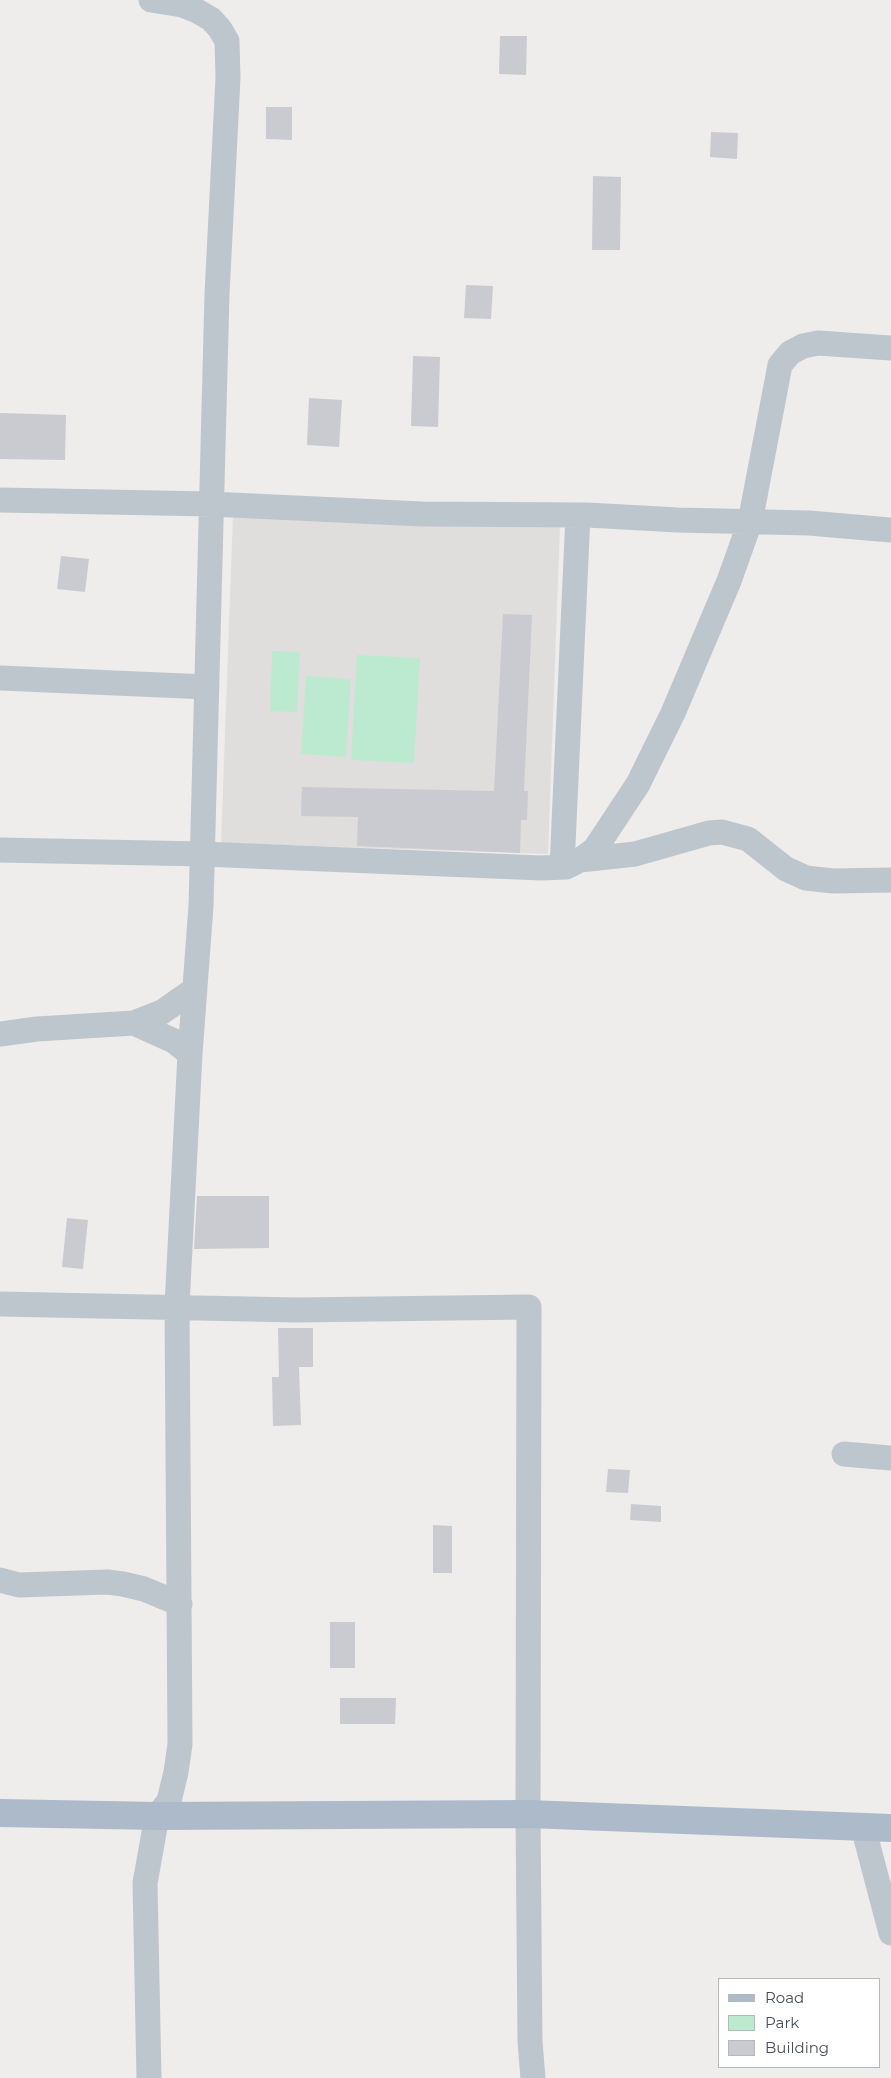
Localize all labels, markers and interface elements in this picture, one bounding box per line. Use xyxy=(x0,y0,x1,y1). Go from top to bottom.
legend xyxy=(718,1978,881,2068)
text: Road xyxy=(765,1988,804,2007)
text: Park xyxy=(765,2013,799,2032)
text: Building xyxy=(765,2038,829,2057)

